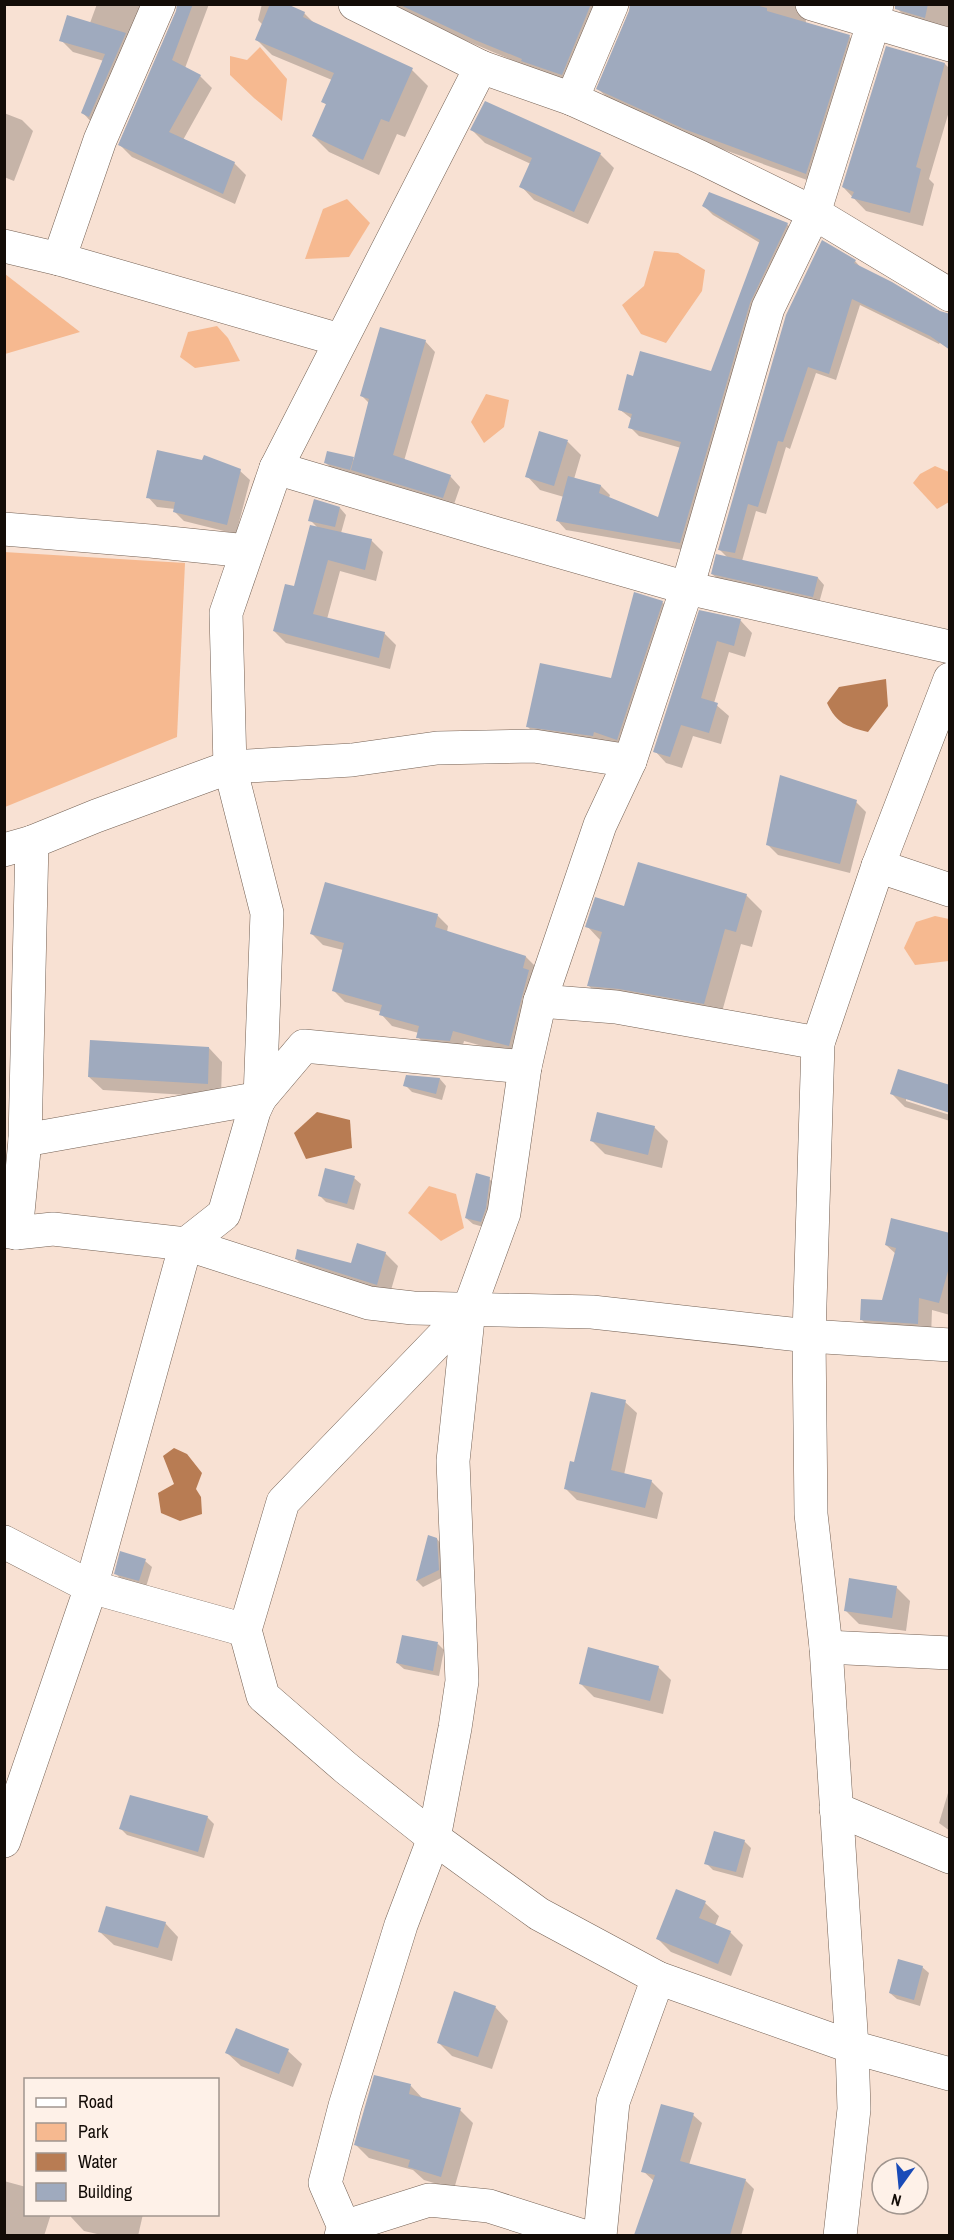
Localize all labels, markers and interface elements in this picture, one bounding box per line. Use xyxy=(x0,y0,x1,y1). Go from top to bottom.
legend xyxy=(24,2078,219,2216)
text: Road xyxy=(78,2089,113,2114)
text: Park xyxy=(78,2119,109,2144)
text: Water xyxy=(78,2149,117,2174)
north arrow xyxy=(870,2156,930,2216)
text: Building xyxy=(78,2179,133,2204)
text: N xyxy=(889,2189,904,2212)

